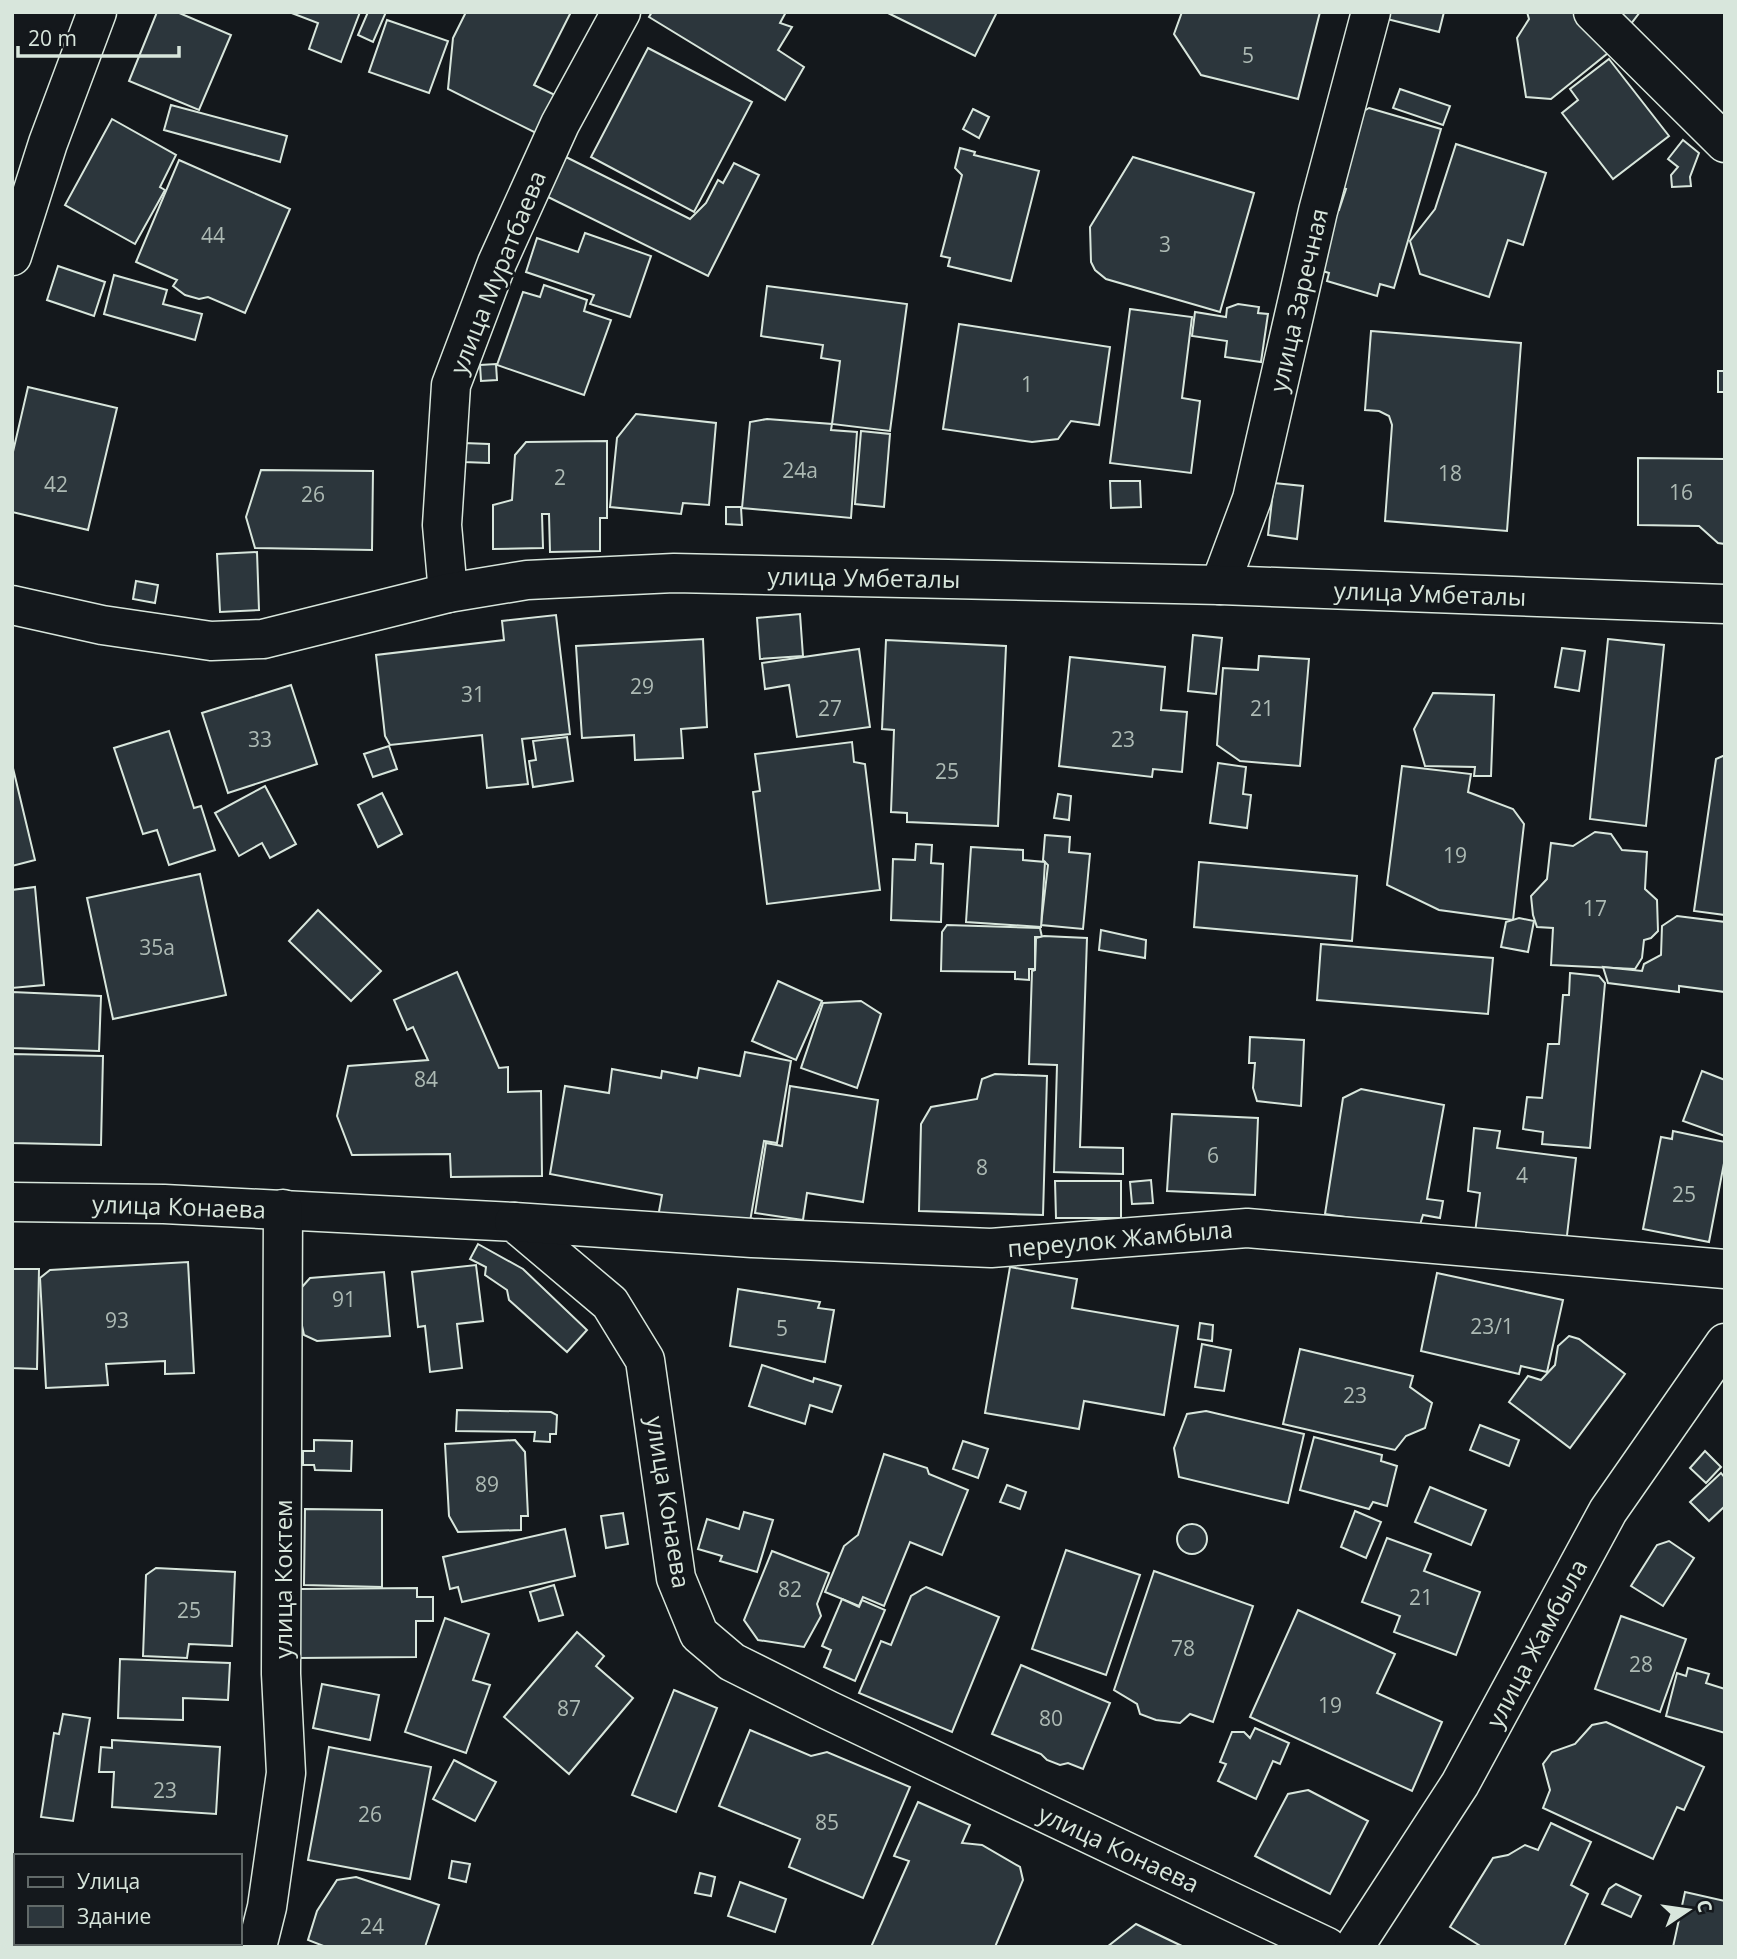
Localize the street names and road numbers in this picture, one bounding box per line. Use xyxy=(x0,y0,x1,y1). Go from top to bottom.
street label: улица Муратбаева xyxy=(441,165,553,379)
street label: улица Заречная xyxy=(1261,205,1335,395)
street label: улица Умбеталы xyxy=(767,559,961,595)
street label: улица Умбеталы xyxy=(1333,573,1527,613)
street label: улица Конаева xyxy=(92,1186,266,1226)
street label: переулок Жамбыла xyxy=(1006,1212,1234,1264)
street label: улица Конаева xyxy=(639,1414,699,1590)
street label: улица Коктем xyxy=(266,1499,299,1659)
street label: улица Жамбыла xyxy=(1478,1553,1594,1733)
street label: улица Конаева xyxy=(1033,1796,1205,1900)

